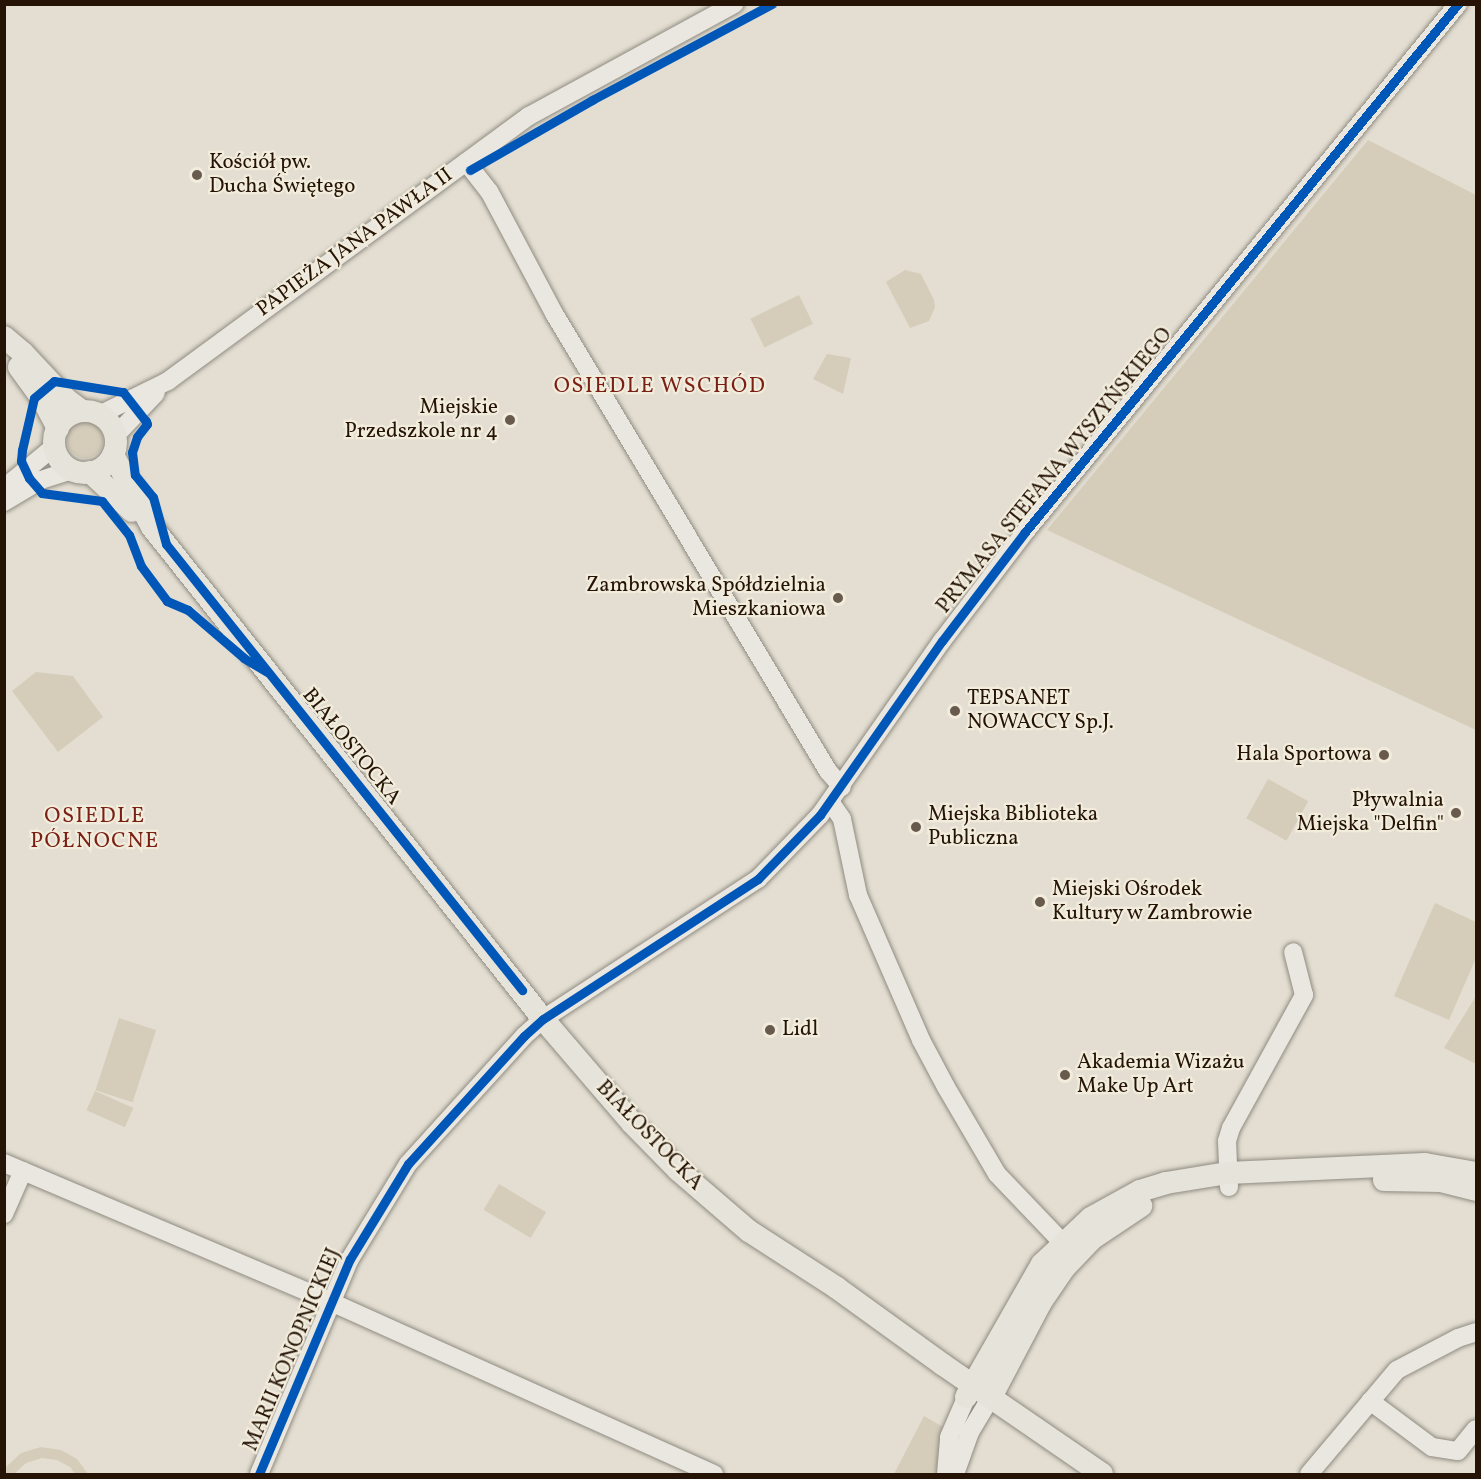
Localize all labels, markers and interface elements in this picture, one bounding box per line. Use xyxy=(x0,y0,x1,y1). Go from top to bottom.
place label: Kościół pw. Ducha Świętego xyxy=(209,150,355,200)
street label: PAPIEŻA JANA PAWŁA II xyxy=(252,163,458,323)
marker: Kościół pw. Ducha Świętego xyxy=(190,168,204,182)
street label: PRYMASA STEFANA WYSZYŃSKIEGO xyxy=(932,323,1178,619)
district label: OSIEDLE WSCHÓD xyxy=(553,374,767,400)
place label: Miejskie Przedszkole nr 4 xyxy=(345,395,498,445)
marker: Miejskie Przedszkole nr 4 xyxy=(503,413,517,427)
place label: Zambrowska Spółdzielnia Mieszkaniowa xyxy=(586,573,826,623)
marker: Zambrowska Spółdzielnia Mieszkaniowa xyxy=(831,591,845,605)
street label: BIAŁOSTOCKA xyxy=(296,683,406,811)
place label: TEPSANET NOWACCY Sp.J. xyxy=(967,686,1114,736)
marker: TEPSANET NOWACCY Sp.J. xyxy=(948,704,962,718)
place label: Hala Sportowa xyxy=(1236,742,1372,768)
marker: Hala Sportowa xyxy=(1377,748,1391,762)
place label: Pływalnia Miejska "Delfin" xyxy=(1297,788,1444,838)
place label: Miejska Biblioteka Publiczna xyxy=(928,802,1098,852)
district label: OSIEDLE PÓŁNOCNE xyxy=(30,803,160,854)
marker: Pływalnia Miejska "Delfin" xyxy=(1449,806,1463,820)
marker: Miejska Biblioteka Publiczna xyxy=(909,820,923,834)
place label: Miejski Ośrodek Kultury w Zambrowie xyxy=(1052,877,1254,927)
marker: Miejski Ośrodek Kultury w Zambrowie xyxy=(1033,895,1047,909)
place label: Lidl xyxy=(782,1017,818,1043)
marker: Lidl xyxy=(763,1023,777,1037)
place label: Akademia Wizażu Make Up Art xyxy=(1077,1050,1245,1100)
marker: Akademia Wizażu Make Up Art xyxy=(1058,1068,1072,1082)
street label: BIAŁOSTOCKA xyxy=(590,1076,708,1196)
street label: MARII KONOPNICKIEJ xyxy=(239,1245,347,1455)

